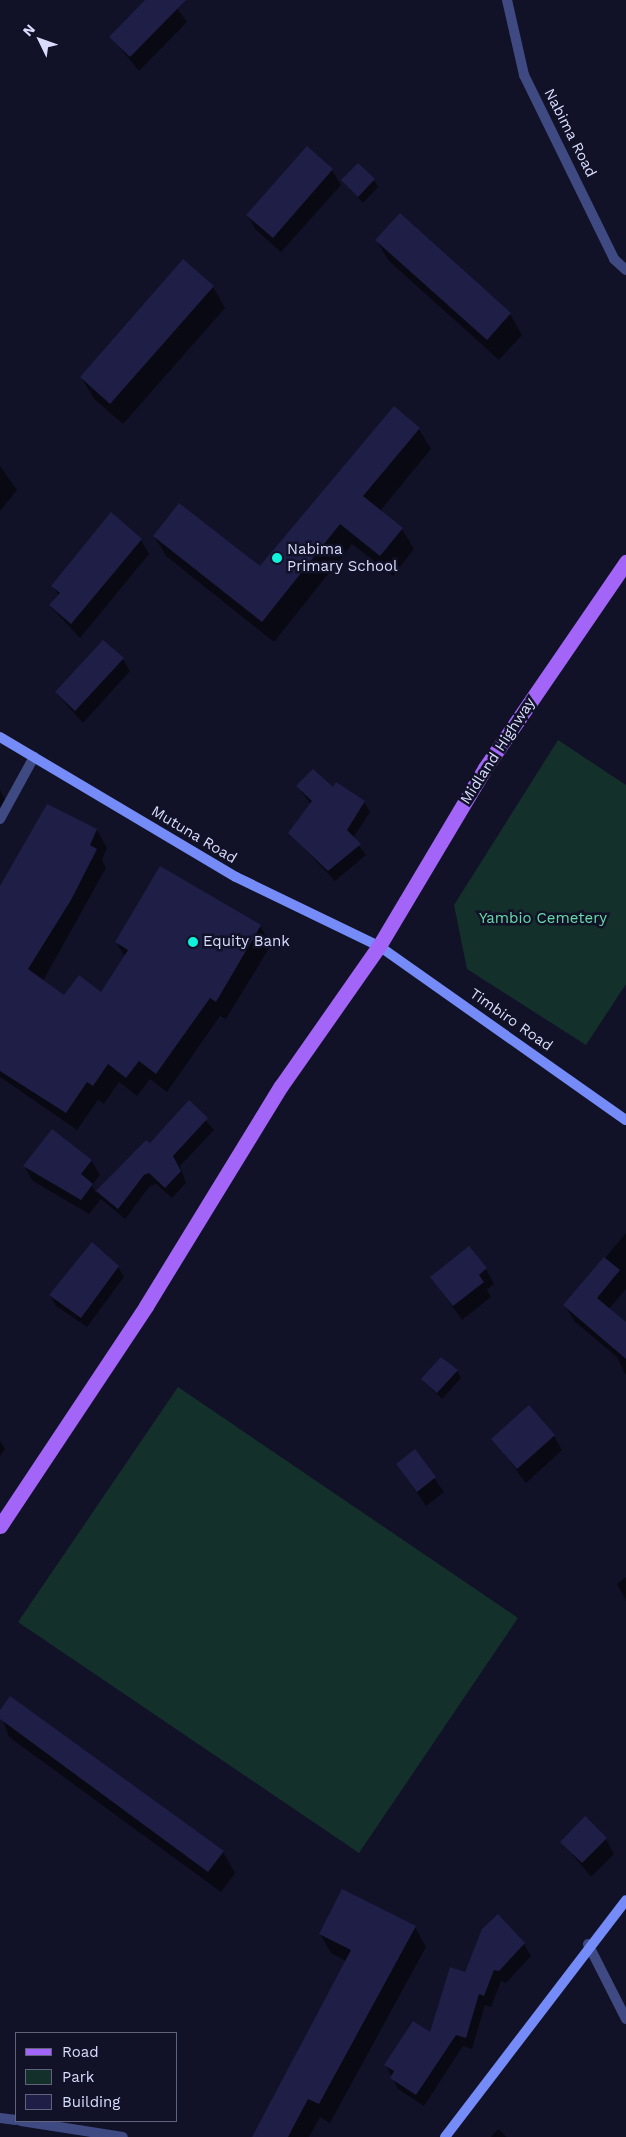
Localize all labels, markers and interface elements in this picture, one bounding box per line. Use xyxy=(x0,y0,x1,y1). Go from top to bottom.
north arrow xyxy=(15,15,65,65)
text: N xyxy=(19,21,38,39)
street label: Nabima Road xyxy=(540,86,600,180)
place label: Nabima Primary School xyxy=(287,540,398,575)
marker: Nabima Primary School xyxy=(271,552,283,564)
street label: Midland Highway xyxy=(457,694,539,808)
street label: Mutuna Road xyxy=(148,802,240,868)
park label: Yambio Cemetery xyxy=(479,910,607,928)
place label: Equity Bank xyxy=(203,933,290,951)
marker: Equity Bank xyxy=(187,936,199,948)
street label: Timbiro Road xyxy=(466,985,556,1055)
legend xyxy=(15,2032,178,2122)
text: Road xyxy=(62,2043,99,2061)
text: Park xyxy=(62,2068,94,2086)
text: Building xyxy=(62,2093,120,2111)

